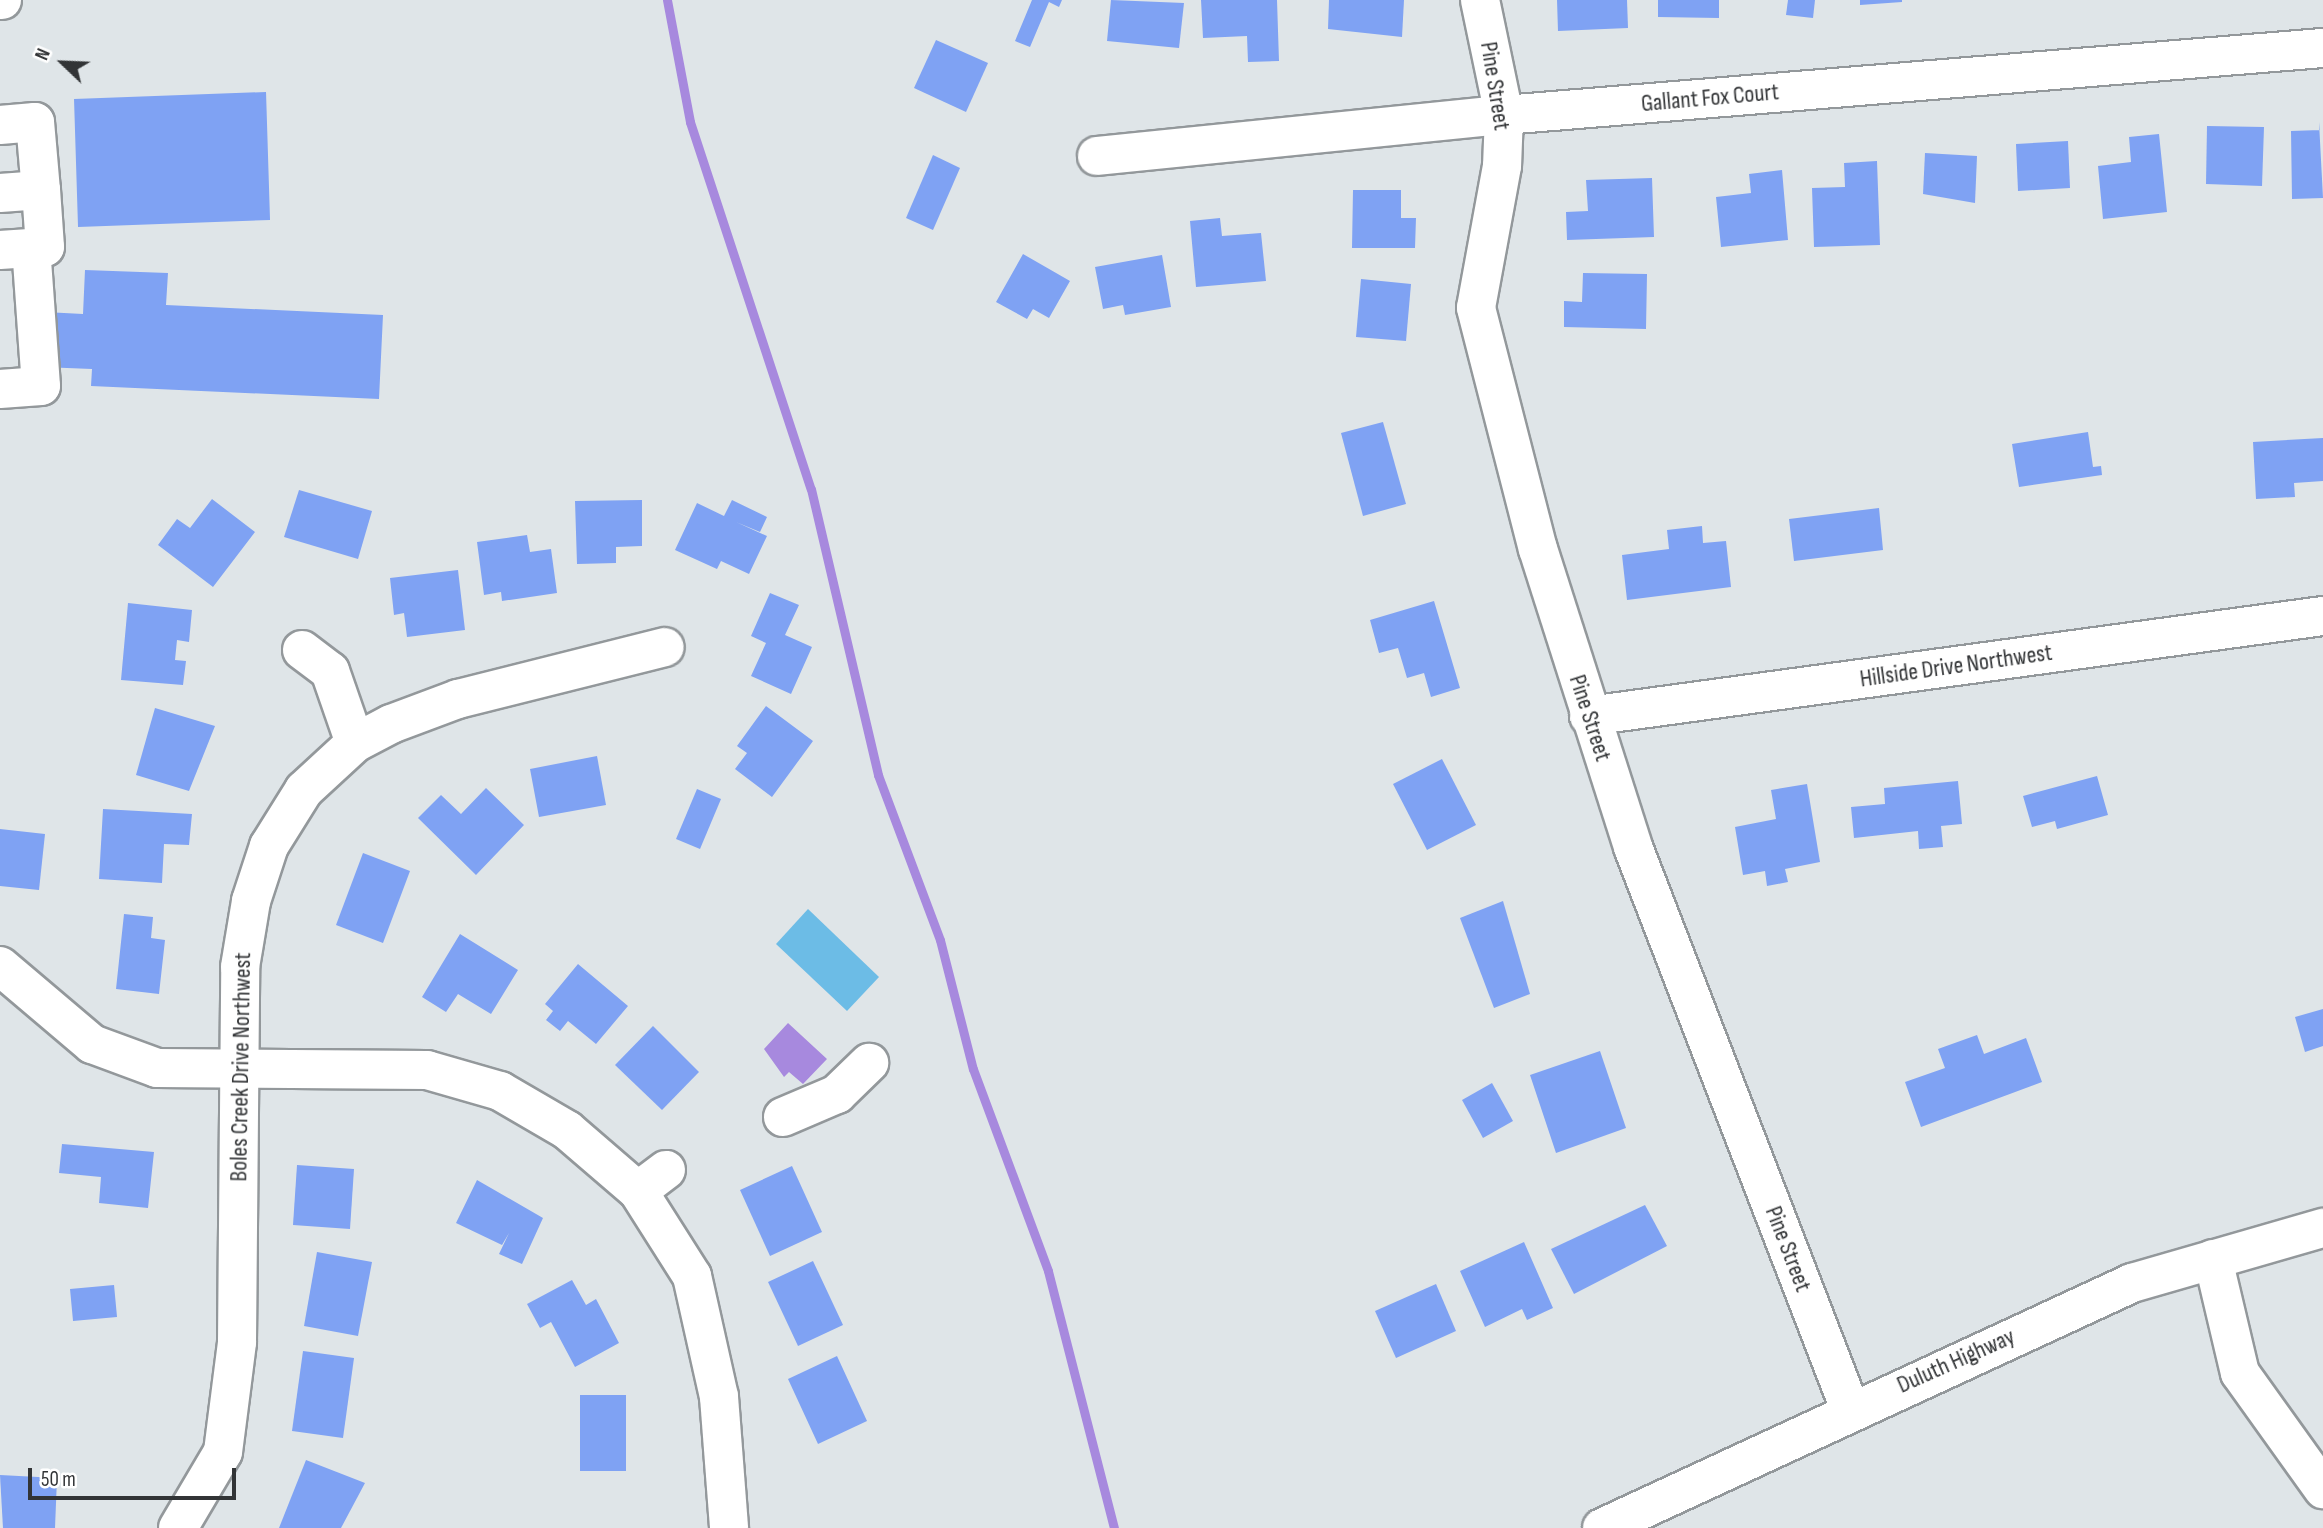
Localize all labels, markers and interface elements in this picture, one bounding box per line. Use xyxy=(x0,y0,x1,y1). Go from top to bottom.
north arrow xyxy=(28,28,98,98)
street label: Pine Street xyxy=(1474,40,1516,132)
text: N xyxy=(31,45,56,64)
street label: Gallant Fox Court xyxy=(1640,78,1780,118)
street label: Hillside Drive Northwest xyxy=(1858,638,2054,694)
street label: Pine Street xyxy=(1563,671,1617,765)
street label: Boles Creek Drive Northwest xyxy=(225,952,257,1182)
street label: Pine Street xyxy=(1759,1202,1817,1296)
street label: Duluth Highway xyxy=(1893,1322,2019,1400)
scale bar xyxy=(32,1454,240,1498)
text: 50 m xyxy=(41,1467,76,1492)

